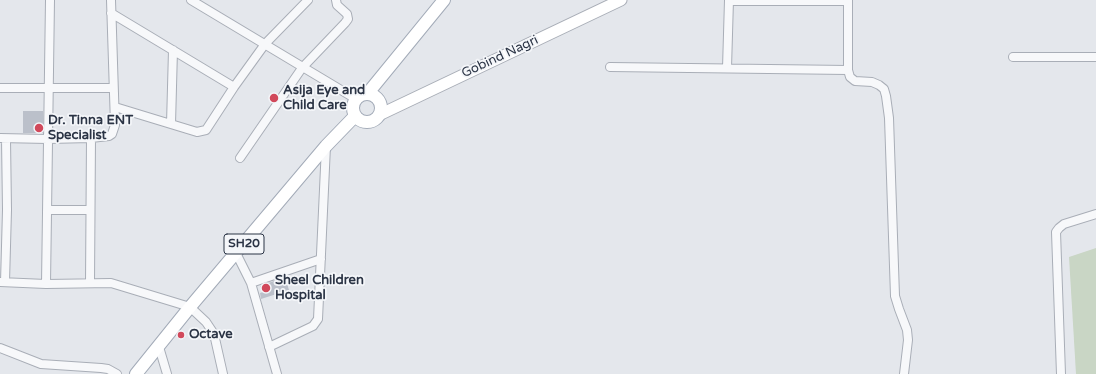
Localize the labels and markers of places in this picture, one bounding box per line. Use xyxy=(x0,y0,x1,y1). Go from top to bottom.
place label: Asija Eye and Child Care xyxy=(283,83,365,114)
marker: Asija Eye and Child Care xyxy=(268,92,280,104)
place label: Dr. Tinna ENT Specialist xyxy=(48,113,133,144)
marker: Dr. Tinna ENT Specialist xyxy=(33,122,45,134)
place label: Sheel Children Hospital xyxy=(275,273,364,304)
marker: Sheel Children Hospital xyxy=(260,282,272,294)
place label: Octave xyxy=(189,327,233,343)
marker: Octave xyxy=(176,330,186,340)

